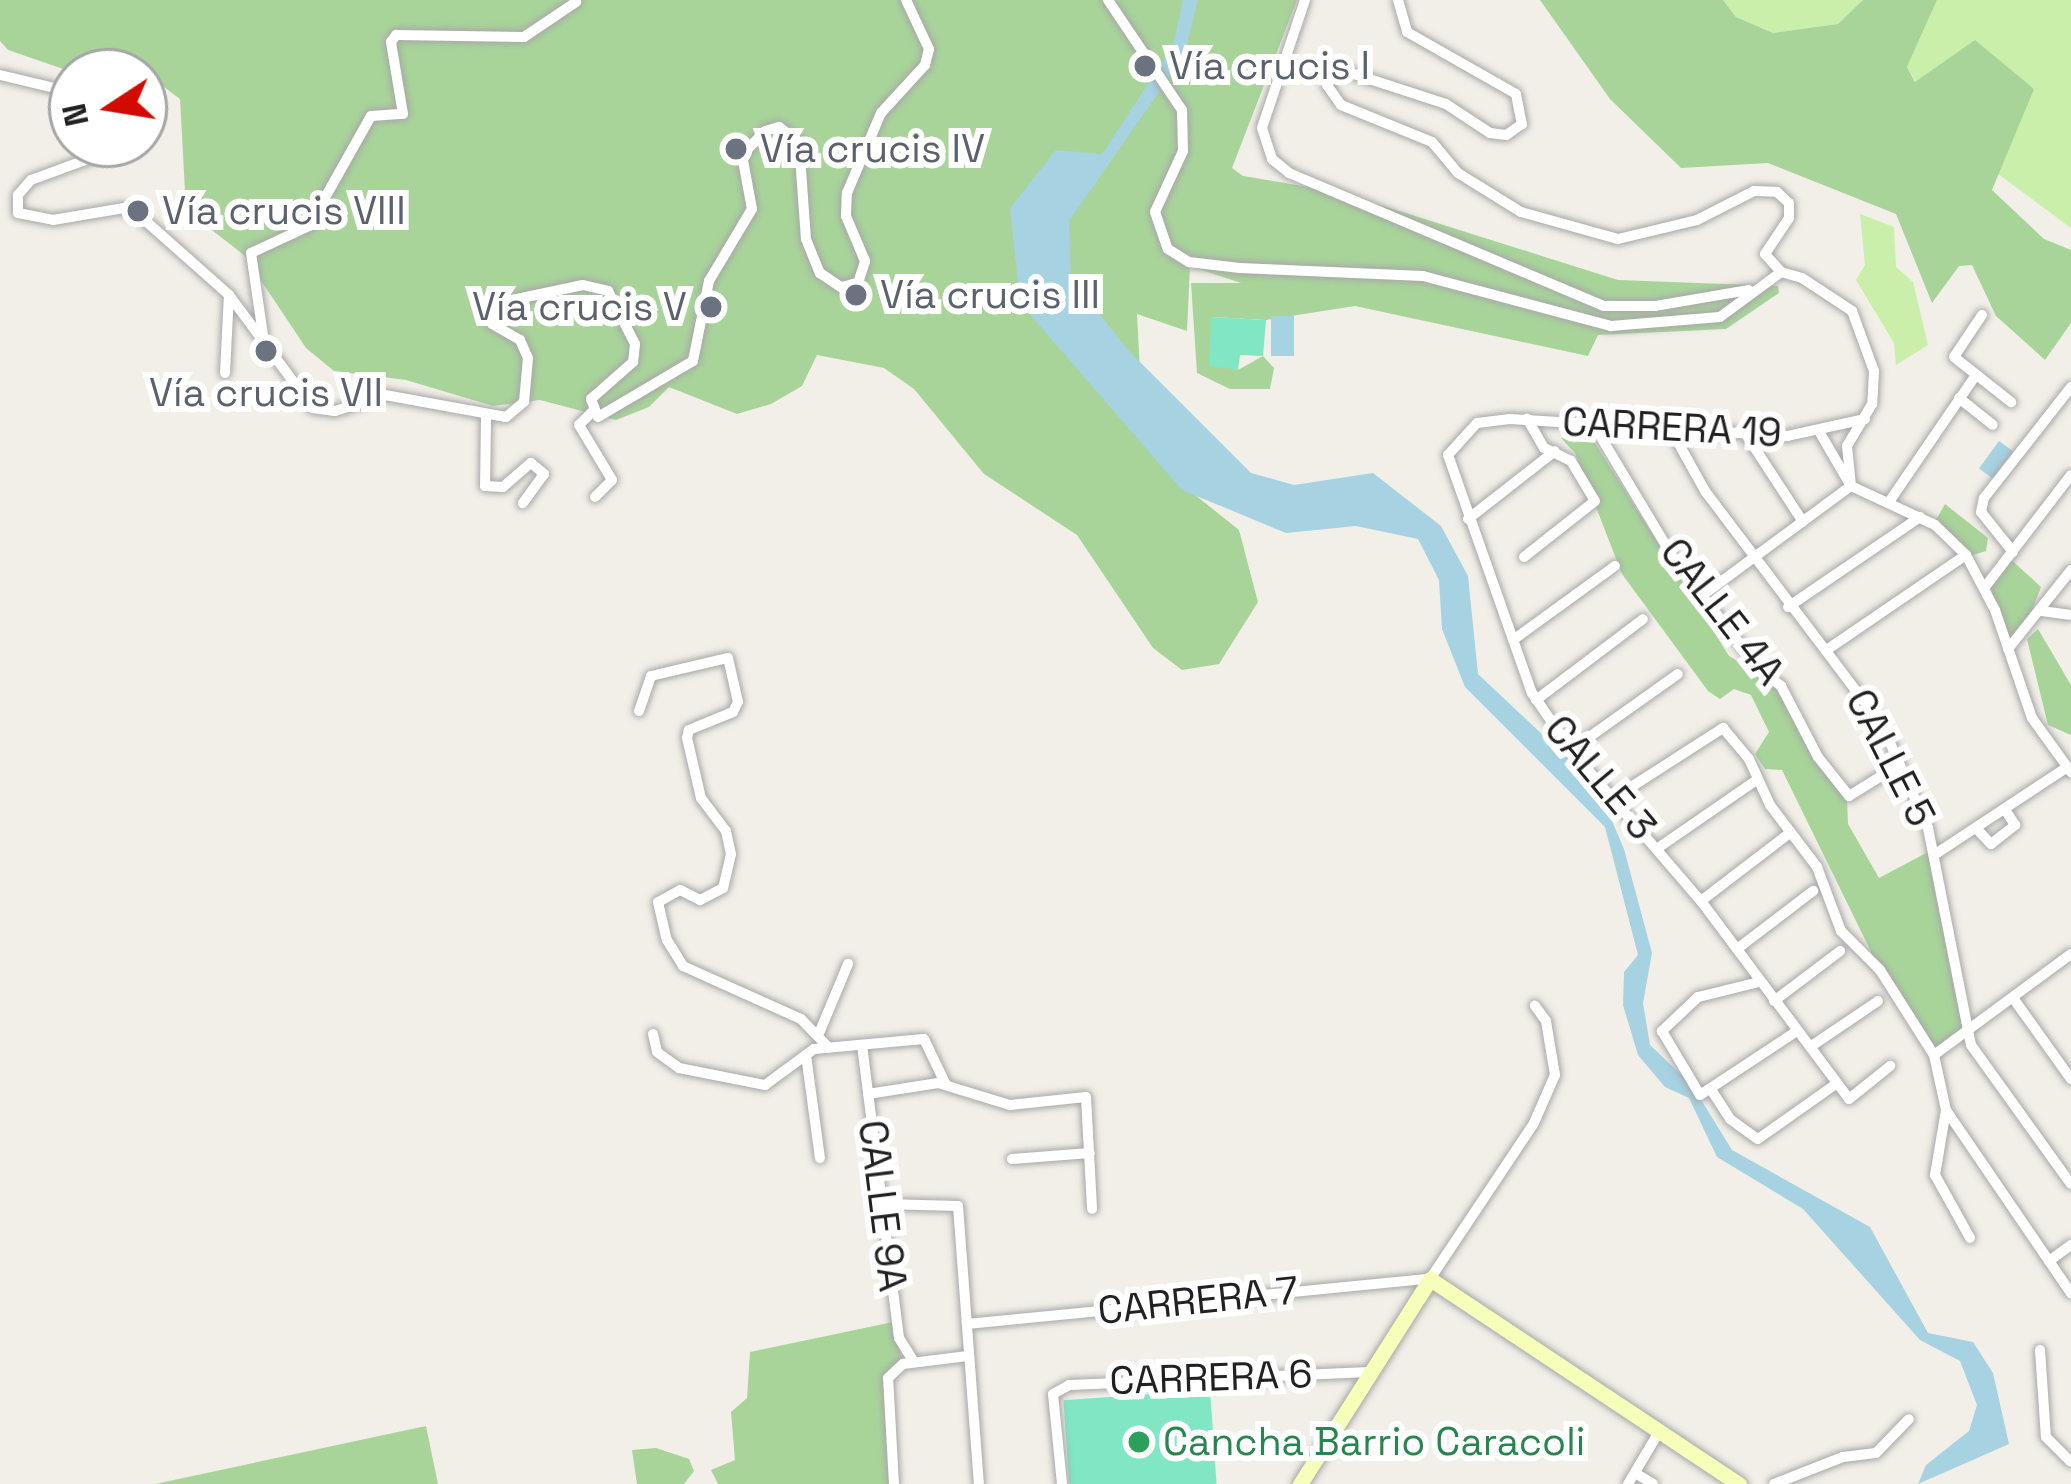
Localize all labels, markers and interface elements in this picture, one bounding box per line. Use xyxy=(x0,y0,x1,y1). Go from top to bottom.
place label: Vía crucis I xyxy=(1169,43,1370,89)
north arrow xyxy=(48,48,168,168)
marker: Vía crucis I xyxy=(1132,53,1158,79)
text: N xyxy=(53,100,99,130)
place label: Vía crucis IV xyxy=(760,126,985,172)
marker: Vía crucis IV xyxy=(723,136,749,162)
place label: Vía crucis VIII xyxy=(162,188,406,234)
marker: Vía crucis VIII xyxy=(125,198,151,224)
place label: Vía crucis III xyxy=(880,272,1100,318)
marker: Vía crucis III xyxy=(843,282,869,308)
place label: Vía crucis V xyxy=(471,284,687,330)
marker: Vía crucis V xyxy=(698,294,724,320)
marker: Vía crucis VII xyxy=(253,338,279,364)
place label: Vía crucis VII xyxy=(149,370,383,416)
street label: CARRERA 19 xyxy=(1561,399,1783,457)
street label: CALLE 4A xyxy=(1650,529,1794,695)
street label: CALLE 5 xyxy=(1836,682,1944,834)
street label: CALLE 3 xyxy=(1535,706,1665,850)
street label: CALLE 9A xyxy=(848,1118,916,1294)
street label: CARRERA 7 xyxy=(1095,1267,1301,1335)
street label: CARRERA 6 xyxy=(1108,1351,1314,1405)
place label: Cancha Barrio Caracoli xyxy=(1163,1419,1585,1465)
marker: Cancha Barrio Caracoli xyxy=(1126,1429,1152,1455)

